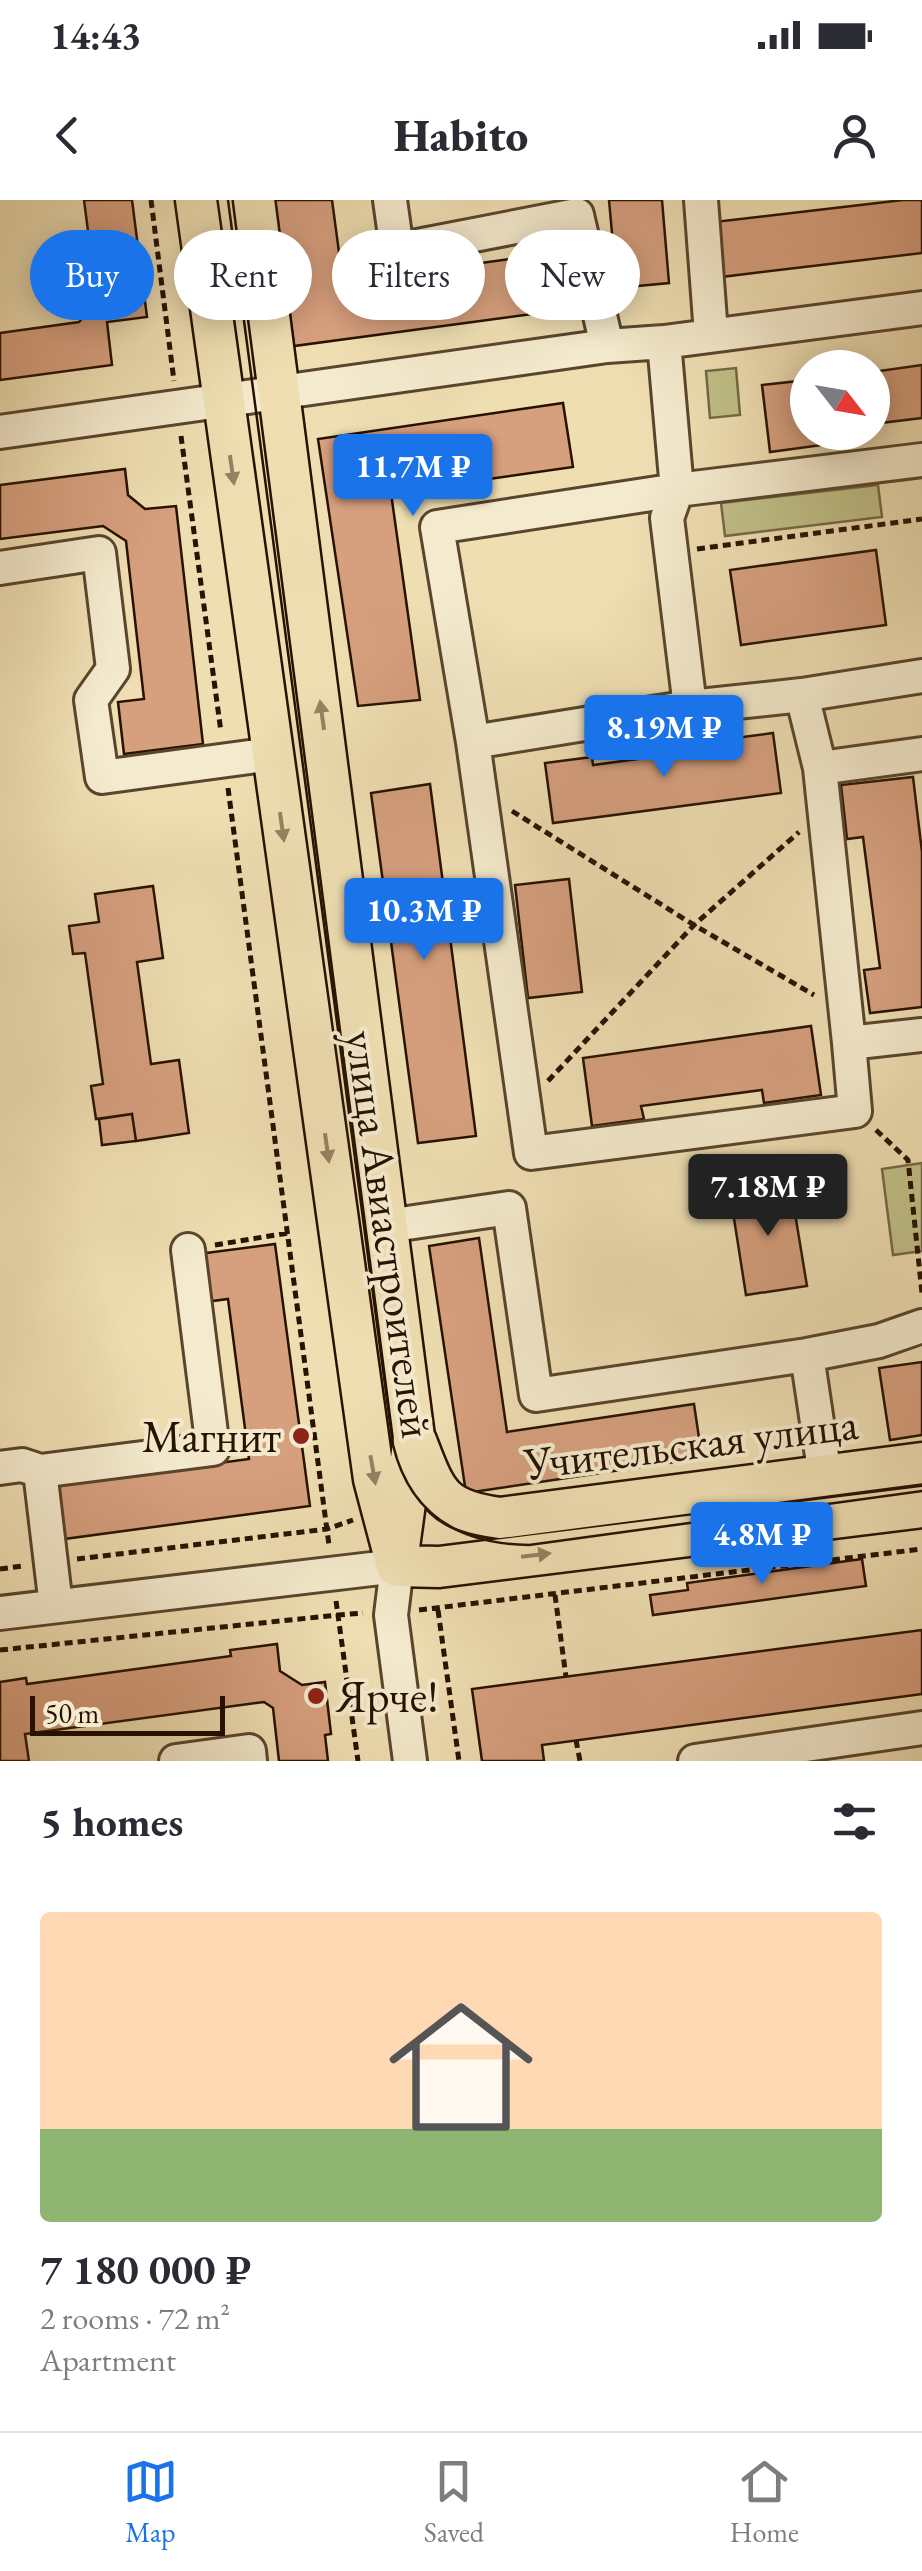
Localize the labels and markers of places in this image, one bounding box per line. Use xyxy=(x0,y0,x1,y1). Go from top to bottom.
pin: 11.7M ₽ xyxy=(321,434,505,519)
pin: 8.19M ₽ xyxy=(572,695,756,780)
pin: 10.3M ₽ xyxy=(332,878,516,963)
pin: 7.18M ₽ xyxy=(676,1154,860,1239)
place label: Магнит xyxy=(142,1407,281,1465)
marker: Магнит xyxy=(290,1425,312,1447)
pin: 4.8M ₽ xyxy=(681,1502,843,1587)
place label: Ярче! xyxy=(335,1667,439,1725)
marker: Ярче! xyxy=(305,1685,327,1707)

